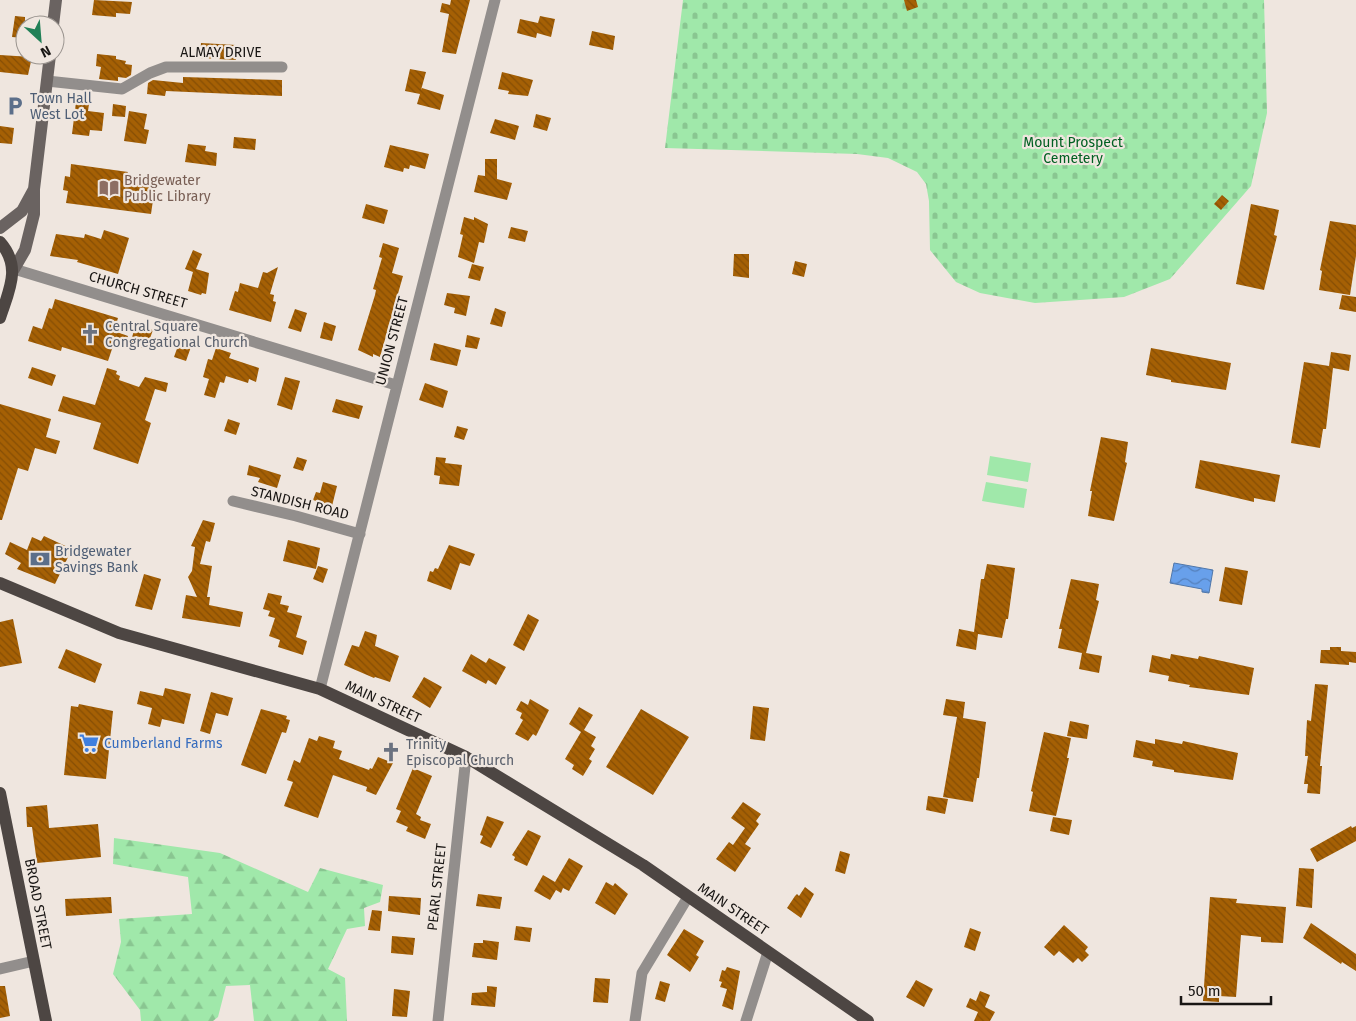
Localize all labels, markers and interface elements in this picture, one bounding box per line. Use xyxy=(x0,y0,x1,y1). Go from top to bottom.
north arrow xyxy=(15,15,65,65)
text: N xyxy=(38,42,53,61)
street label: ALMAY DRIVE xyxy=(180,44,262,61)
place label: Town Hall West Lot xyxy=(30,90,92,123)
parking icon: Town Hall West Lot xyxy=(4,95,26,117)
park label: Mount Prospect Cemetery xyxy=(1023,134,1124,167)
place label: Bridgewater Public Library xyxy=(124,172,211,205)
library icon: Bridgewater Public Library xyxy=(98,177,120,199)
street label: CHURCH STREET xyxy=(87,268,190,312)
street label: UNION STREET xyxy=(372,294,412,387)
place label: Central Square Congregational Church xyxy=(105,318,248,351)
church icon: Central Square Congregational Church xyxy=(79,323,101,345)
street label: STANDISH ROAD xyxy=(249,483,351,523)
place label: Bridgewater Savings Bank xyxy=(55,543,139,576)
bank icon: Bridgewater Savings Bank xyxy=(29,548,51,570)
street label: MAIN STREET xyxy=(342,677,424,727)
supermarket icon: Cumberland Farms xyxy=(78,732,100,754)
place label: Cumberland Farms xyxy=(104,735,223,752)
place label: Trinity Episcopal Church xyxy=(406,736,514,769)
church icon: Trinity Episcopal Church xyxy=(380,741,402,763)
street label: PEARL STREET xyxy=(424,842,450,932)
street label: BROAD STREET xyxy=(21,857,55,952)
street label: MAIN STREET xyxy=(694,879,772,939)
scale bar xyxy=(1181,974,1271,1006)
text: 50 m xyxy=(1188,982,1221,1000)

